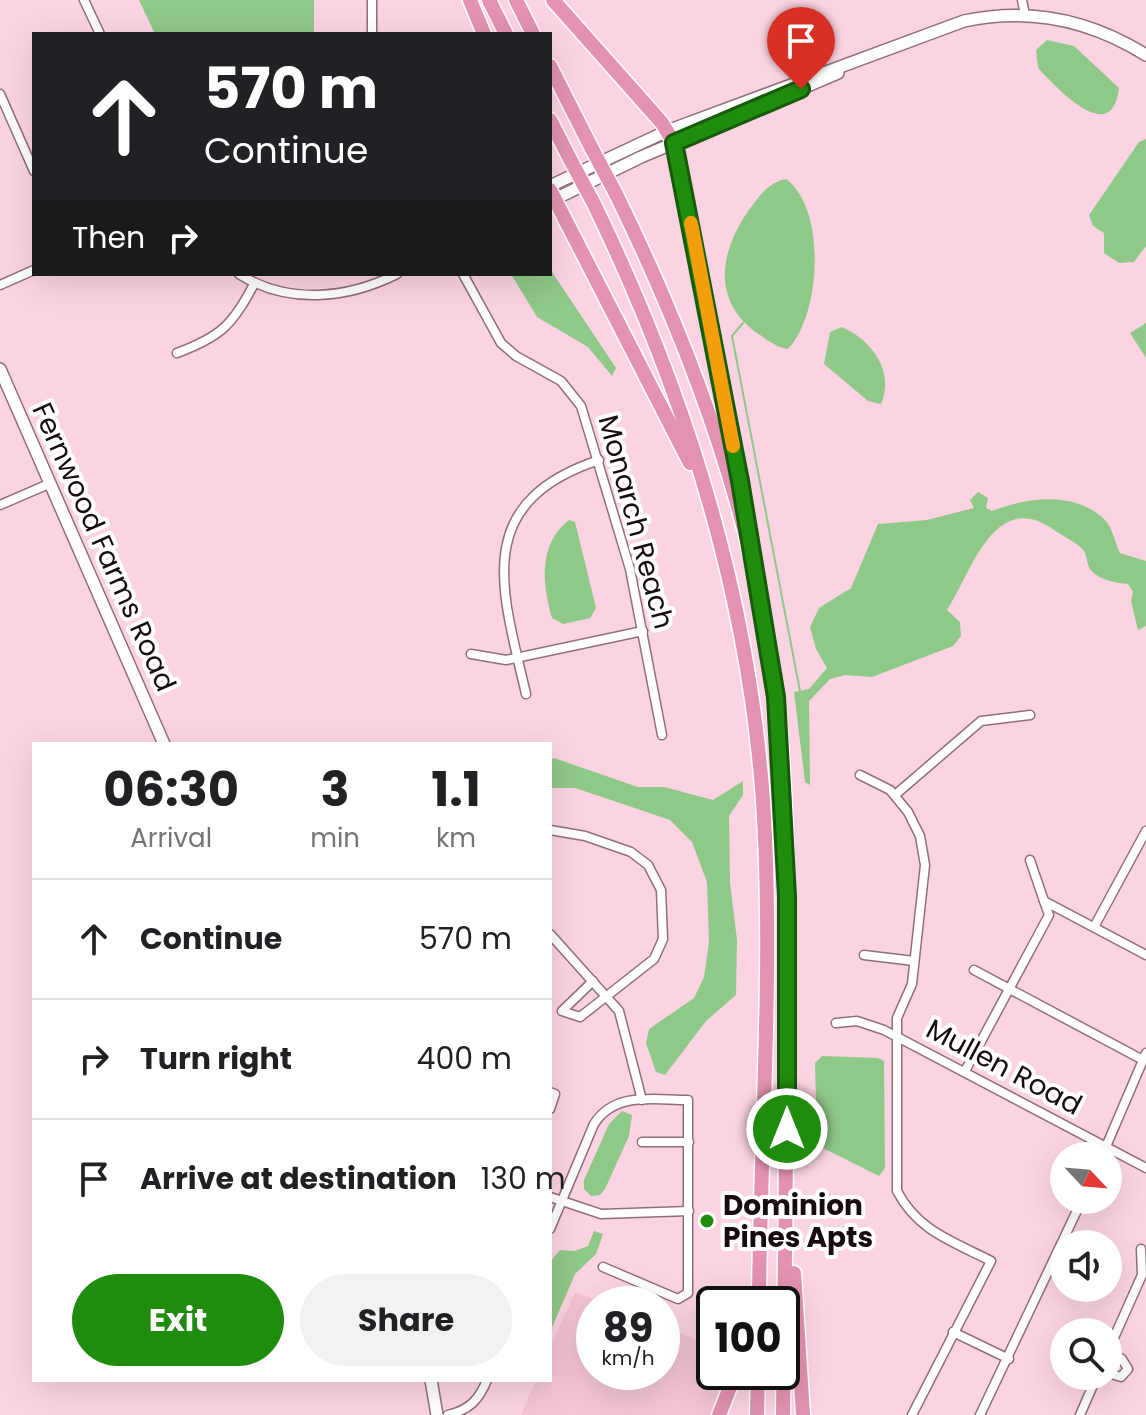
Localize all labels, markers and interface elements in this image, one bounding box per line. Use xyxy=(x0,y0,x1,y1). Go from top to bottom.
pin xyxy=(767,7,835,89)
icon: arrive xyxy=(779,19,823,63)
text: 570 m xyxy=(204,49,378,128)
icon: ahead xyxy=(72,64,176,168)
text: Continue xyxy=(204,125,368,176)
text: Then xyxy=(72,216,145,259)
icon: right xyxy=(161,216,205,260)
street label: Fernwood Farms Road xyxy=(23,396,185,698)
street label: Monarch Reach xyxy=(589,411,683,633)
text: 06:30 xyxy=(103,756,239,823)
text: 3 xyxy=(321,756,350,823)
text: 1.1 xyxy=(431,756,481,823)
text: Arrival xyxy=(130,820,212,856)
text: min xyxy=(310,820,360,856)
text: km xyxy=(436,820,476,856)
icon: ahead xyxy=(72,917,116,961)
text: Continue xyxy=(140,917,282,960)
text: 570 m xyxy=(419,917,512,960)
street label: Mullen Road xyxy=(919,1010,1089,1124)
icon: right xyxy=(72,1037,116,1081)
text: Turn right xyxy=(140,1037,292,1080)
text: 400 m xyxy=(417,1037,512,1080)
position arrow xyxy=(745,1087,829,1171)
north arrow xyxy=(1050,1142,1122,1214)
map controls xyxy=(1050,1142,1122,1390)
icon: arrive xyxy=(72,1157,116,1201)
text: Arrive at destination xyxy=(140,1157,457,1200)
text: 130 m xyxy=(481,1157,566,1200)
place label: Dominion Pines Apts xyxy=(723,1186,873,1257)
marker: Dominion Pines Apts xyxy=(698,1212,716,1230)
button: sound xyxy=(1050,1230,1122,1302)
button: Exit xyxy=(72,1274,284,1366)
button: Share xyxy=(300,1274,512,1366)
speed limit sign: 100 xyxy=(696,1286,800,1390)
text: 89 xyxy=(603,1300,653,1356)
button: search xyxy=(1050,1318,1122,1390)
text: km/h xyxy=(601,1344,655,1372)

